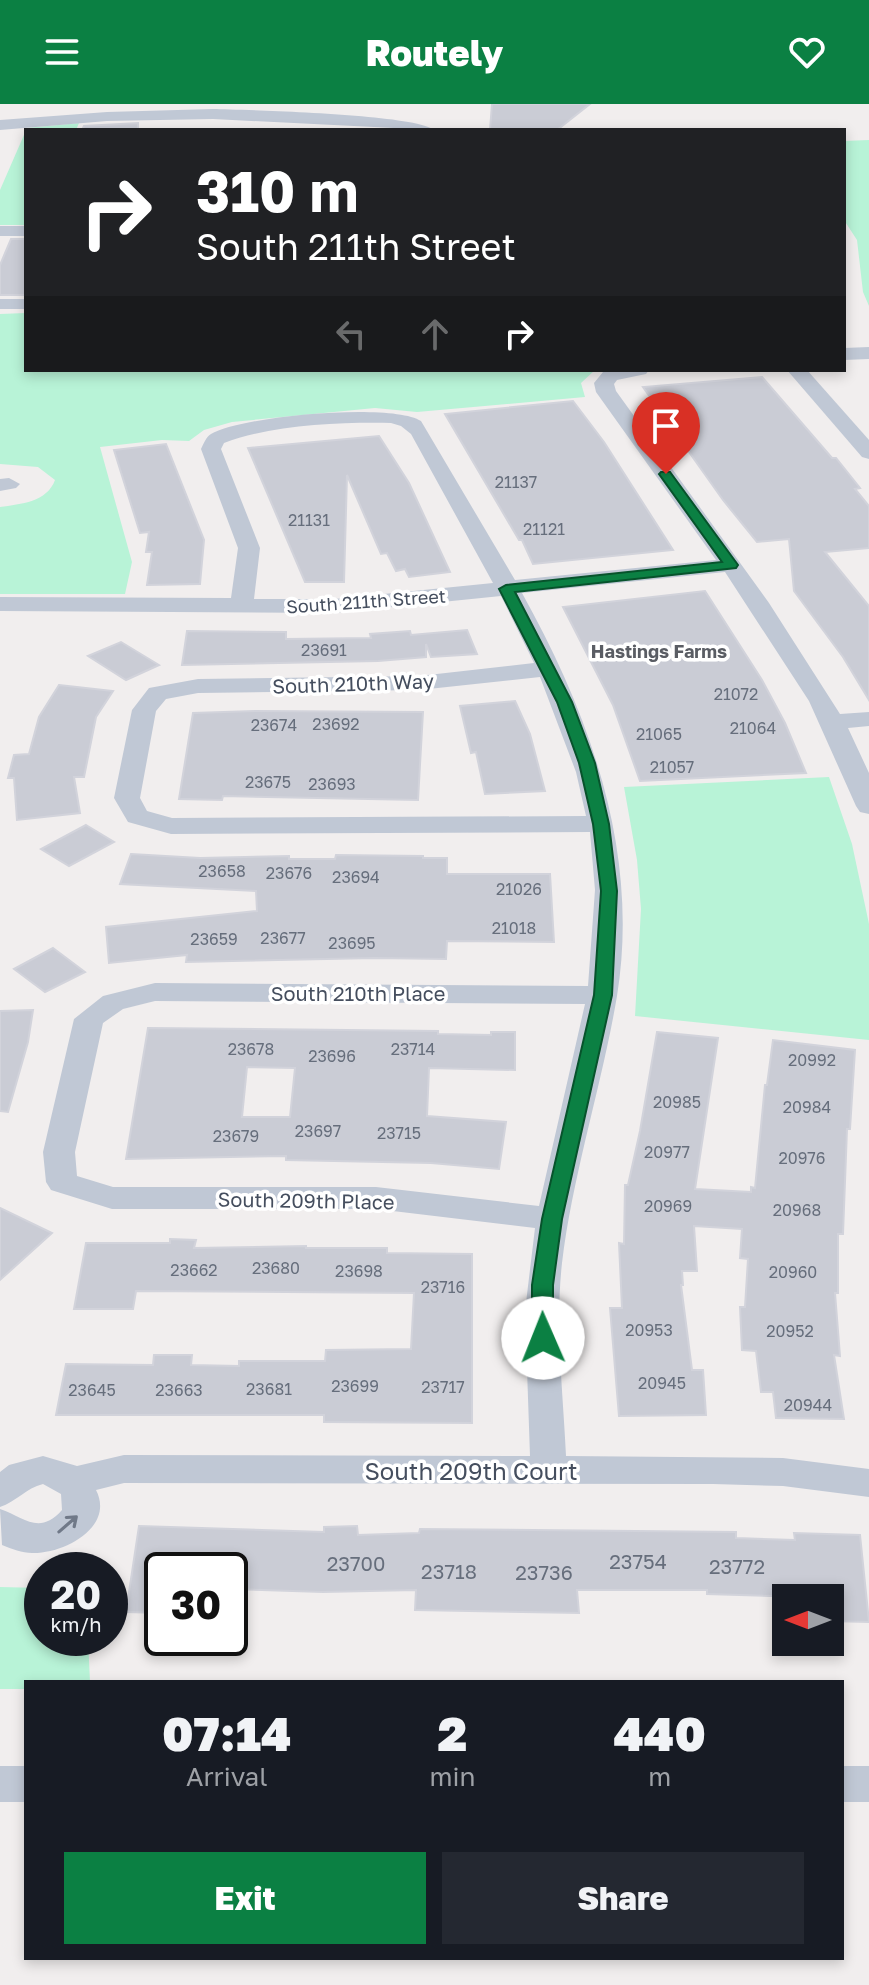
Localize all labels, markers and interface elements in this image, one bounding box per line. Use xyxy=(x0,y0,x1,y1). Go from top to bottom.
icon: menu xyxy=(40,30,84,74)
icon: heart xyxy=(785,30,829,74)
text: Routely xyxy=(366,31,503,74)
text: 310 m xyxy=(196,157,358,224)
icon: right xyxy=(64,160,168,264)
text: South 211th Street xyxy=(196,225,516,268)
icon: left xyxy=(329,312,373,356)
icon: ahead xyxy=(413,312,457,356)
icon: right xyxy=(497,312,541,356)
pin xyxy=(632,392,700,474)
icon: arrive xyxy=(644,404,688,448)
house number: 21137 xyxy=(495,472,537,492)
house number: 21131 xyxy=(288,510,330,530)
house number: 21121 xyxy=(523,519,565,539)
street label: South 211th Street xyxy=(285,584,447,618)
house number: 23691 xyxy=(301,640,347,660)
district label: Hastings Farms xyxy=(591,640,727,662)
street label: South 210th Way xyxy=(272,668,434,698)
house number: 21072 xyxy=(714,684,758,704)
house number: 23692 xyxy=(312,714,360,734)
house number: 23674 xyxy=(251,715,297,735)
house number: 21064 xyxy=(730,718,776,738)
house number: 21065 xyxy=(636,724,682,744)
house number: 21057 xyxy=(650,757,694,777)
house number: 23675 xyxy=(245,772,291,792)
house number: 23693 xyxy=(308,774,356,794)
house number: 23658 xyxy=(198,861,246,881)
house number: 23676 xyxy=(266,863,312,883)
house number: 23694 xyxy=(332,867,380,887)
house number: 21026 xyxy=(496,879,542,899)
house number: 21018 xyxy=(492,918,536,938)
house number: 23677 xyxy=(260,928,306,948)
house number: 23659 xyxy=(190,929,238,949)
house number: 23695 xyxy=(328,933,376,953)
street label: South 210th Place xyxy=(271,981,445,1005)
house number: 23678 xyxy=(228,1039,274,1059)
house number: 23714 xyxy=(391,1039,435,1059)
house number: 23696 xyxy=(308,1046,356,1066)
house number: 20992 xyxy=(788,1050,836,1070)
house number: 20985 xyxy=(653,1092,701,1112)
house number: 20984 xyxy=(783,1097,831,1117)
house number: 23697 xyxy=(295,1121,341,1141)
house number: 23715 xyxy=(377,1123,421,1143)
house number: 23679 xyxy=(213,1126,259,1146)
house number: 20977 xyxy=(644,1142,690,1162)
house number: 20976 xyxy=(778,1148,826,1168)
street label: South 209th Place xyxy=(217,1186,395,1214)
house number: 20969 xyxy=(644,1196,692,1216)
house number: 20968 xyxy=(773,1200,821,1220)
house number: 23680 xyxy=(252,1258,300,1278)
house number: 23662 xyxy=(170,1260,218,1280)
house number: 23698 xyxy=(335,1261,383,1281)
house number: 20960 xyxy=(769,1262,817,1282)
house number: 23716 xyxy=(421,1277,465,1297)
position arrow xyxy=(501,1296,585,1380)
house number: 20953 xyxy=(625,1320,673,1340)
house number: 20952 xyxy=(766,1321,814,1341)
house number: 20945 xyxy=(638,1373,686,1393)
house number: 23699 xyxy=(331,1376,379,1396)
house number: 23717 xyxy=(421,1377,465,1397)
house number: 23681 xyxy=(246,1379,292,1399)
house number: 23645 xyxy=(68,1380,116,1400)
house number: 23663 xyxy=(155,1380,203,1400)
house number: 20944 xyxy=(784,1395,832,1415)
street label: South 209th Court xyxy=(365,1456,578,1485)
one-way arrow xyxy=(58,1515,78,1533)
house number: 23754 xyxy=(609,1549,667,1573)
house number: 23700 xyxy=(327,1551,385,1575)
speed limit sign: 30 xyxy=(144,1552,248,1656)
house number: 23772 xyxy=(709,1554,765,1578)
house number: 23718 xyxy=(421,1559,477,1583)
house number: 23736 xyxy=(515,1560,573,1584)
text: 20 xyxy=(51,1570,101,1618)
north arrow xyxy=(772,1584,844,1656)
map controls xyxy=(772,1584,844,1656)
text: km/h xyxy=(51,1612,101,1636)
text: 07:14 xyxy=(162,1704,292,1762)
text: 2 xyxy=(438,1704,467,1762)
text: 440 xyxy=(613,1704,706,1762)
text: Arrival xyxy=(186,1761,267,1792)
text: min xyxy=(429,1761,475,1792)
text: m xyxy=(648,1761,671,1792)
button: Exit xyxy=(64,1852,426,1944)
button: Share xyxy=(442,1852,804,1944)

